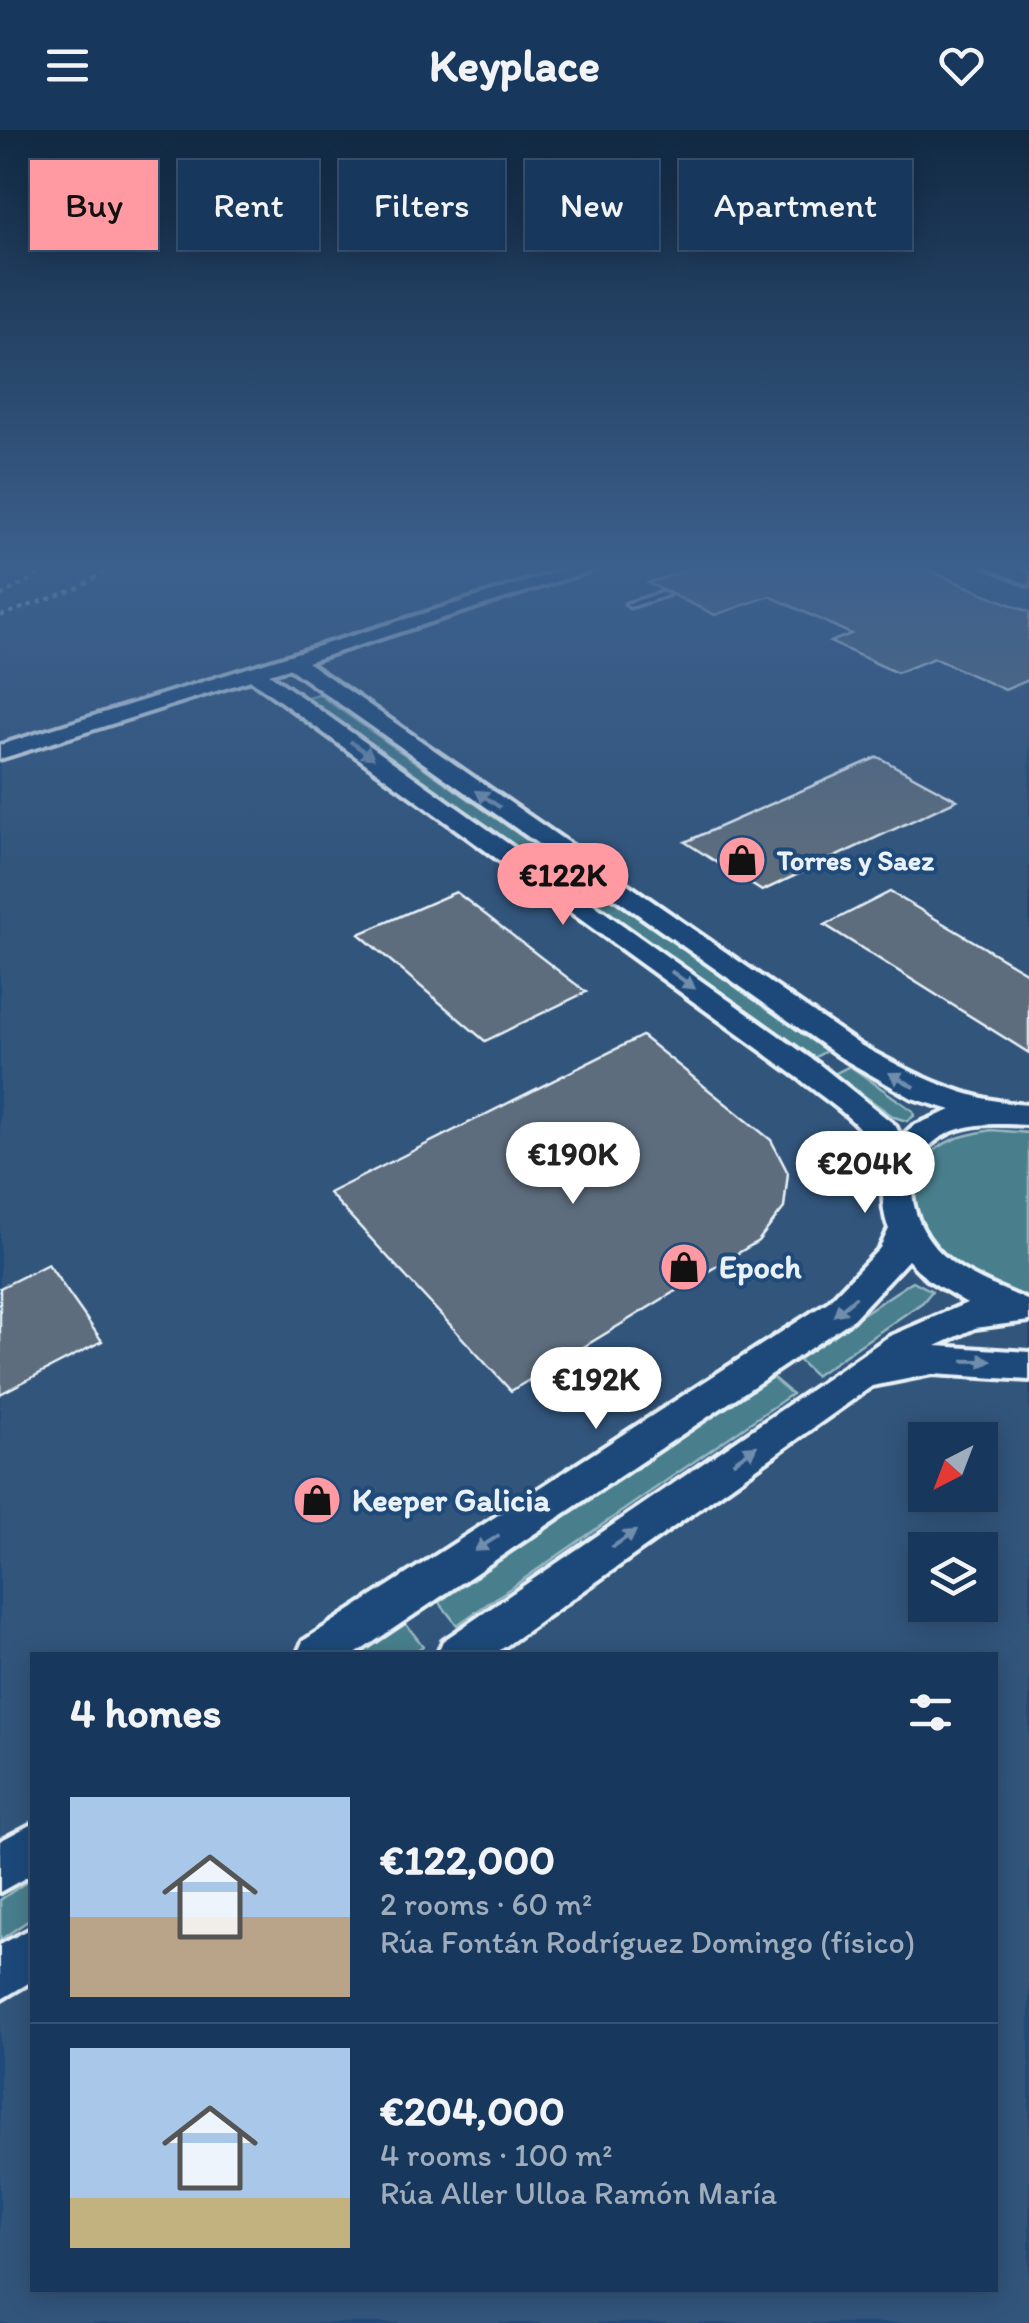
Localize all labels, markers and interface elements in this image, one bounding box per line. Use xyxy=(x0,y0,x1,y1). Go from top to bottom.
icon: menu xyxy=(40,38,95,93)
text: Keyplace xyxy=(429,38,600,92)
icon: heart xyxy=(934,38,989,93)
chip: Buy xyxy=(30,160,158,250)
chip: Rent xyxy=(178,160,319,250)
chip: Filters xyxy=(339,160,505,250)
chip: New xyxy=(525,160,659,250)
chip: Apartment xyxy=(679,160,912,250)
one-way arrow xyxy=(349,740,375,759)
one-way arrow xyxy=(475,790,502,809)
shop icon: Torres y Saez xyxy=(716,834,768,886)
pin: €122K xyxy=(493,843,633,928)
place label: Torres y Saez xyxy=(776,843,934,877)
text: €122K xyxy=(519,856,607,894)
one-way arrow xyxy=(670,970,696,990)
one-way arrow xyxy=(887,1071,916,1088)
pin: €190K xyxy=(503,1122,643,1207)
pin: €204K xyxy=(795,1131,935,1216)
text: €190K xyxy=(528,1135,618,1173)
text: €204K xyxy=(818,1144,912,1182)
shop icon: Epoch xyxy=(658,1241,710,1293)
place label: Epoch xyxy=(719,1248,802,1286)
one-way arrow xyxy=(833,1294,858,1316)
pin: €192K xyxy=(526,1347,666,1432)
one-way arrow xyxy=(962,1354,994,1370)
text: €192K xyxy=(552,1360,640,1398)
north arrow xyxy=(908,1422,998,1512)
map controls xyxy=(908,1422,998,1622)
one-way arrow xyxy=(732,1445,759,1464)
shop icon: Keeper Galicia xyxy=(291,1474,343,1526)
place label: Keeper Galicia xyxy=(352,1481,550,1519)
one-way arrow xyxy=(611,1530,637,1549)
button: layers xyxy=(908,1532,998,1622)
one-way arrow xyxy=(473,1534,500,1552)
icon: filters xyxy=(903,1685,958,1740)
text: 4 homes xyxy=(70,1687,221,1738)
text: €122,000 xyxy=(380,1834,555,1885)
icon: home xyxy=(150,1837,270,1957)
text: 2 rooms · 60 m² xyxy=(380,1885,592,1923)
text: Rúa Fontán Rodríguez Domingo (físico) xyxy=(380,1923,915,1961)
text: €204,000 xyxy=(380,2085,565,2136)
icon: home xyxy=(150,2088,270,2208)
text: 4 rooms · 100 m² xyxy=(380,2136,612,2174)
text: Rúa Aller Ulloa Ramón María xyxy=(380,2174,777,2212)

